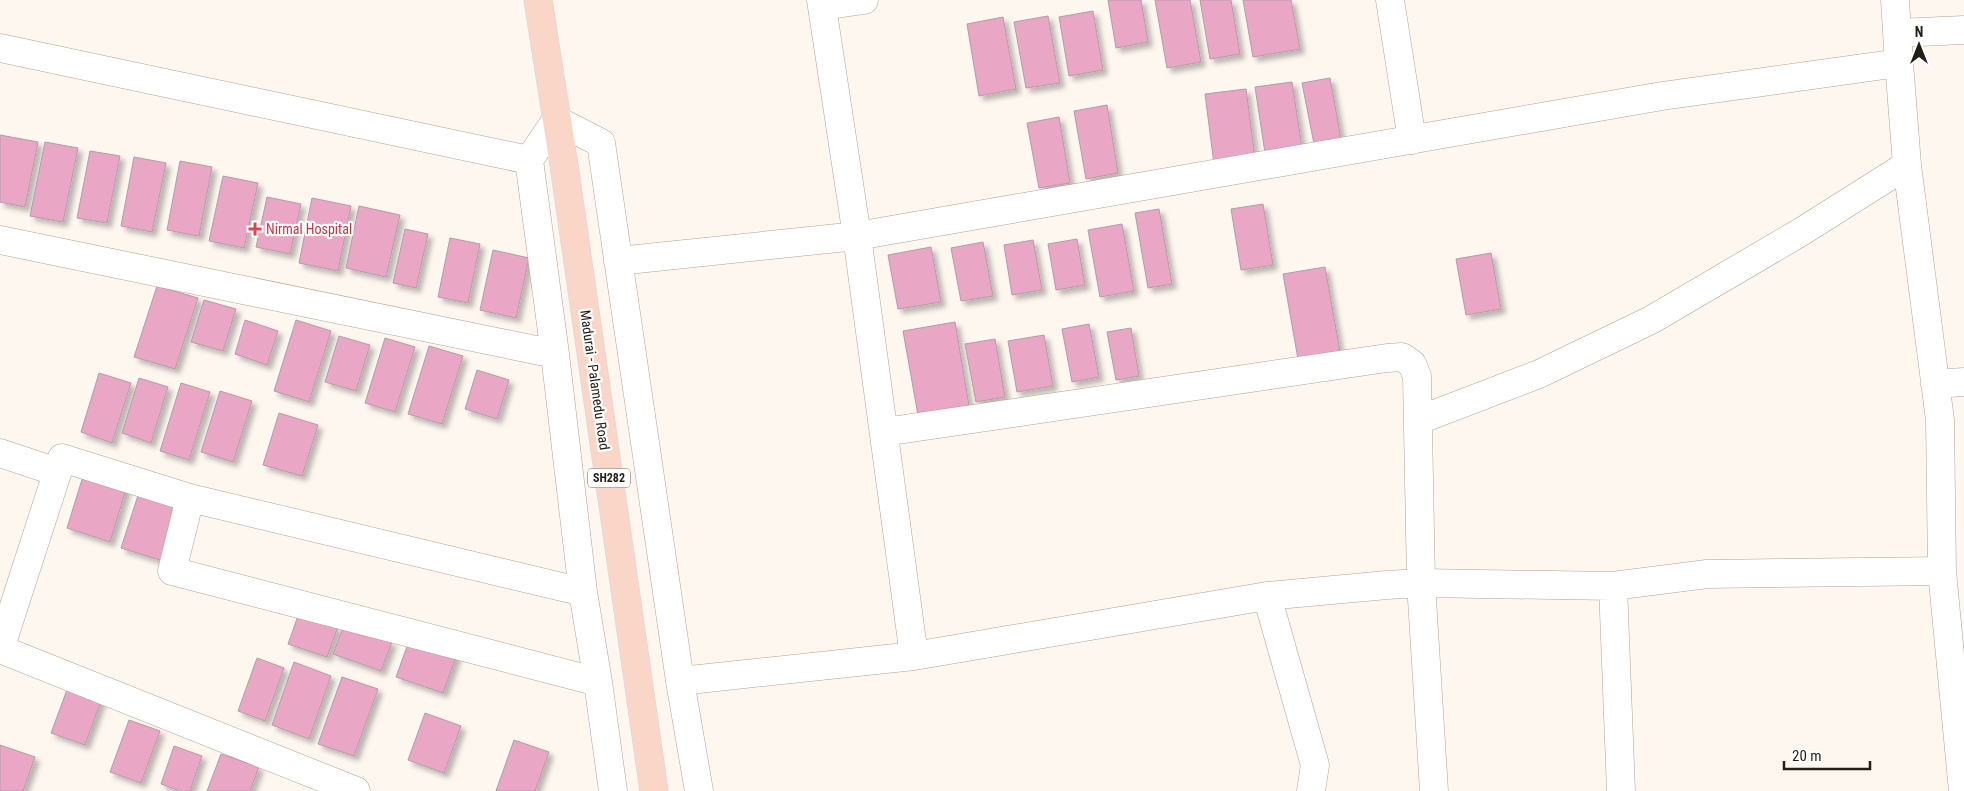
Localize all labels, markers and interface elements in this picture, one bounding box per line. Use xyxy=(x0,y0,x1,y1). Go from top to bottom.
north arrow xyxy=(1894,20,1944,70)
text: N xyxy=(1915,24,1923,40)
place label: Nirmal Hospital xyxy=(266,221,352,237)
marker: Nirmal Hospital xyxy=(248,222,262,236)
street label: Madurai - Palamedu Road xyxy=(577,309,613,451)
road number: SH282 xyxy=(588,468,630,488)
scale bar xyxy=(1784,738,1870,770)
text: 20 m xyxy=(1792,747,1822,765)

